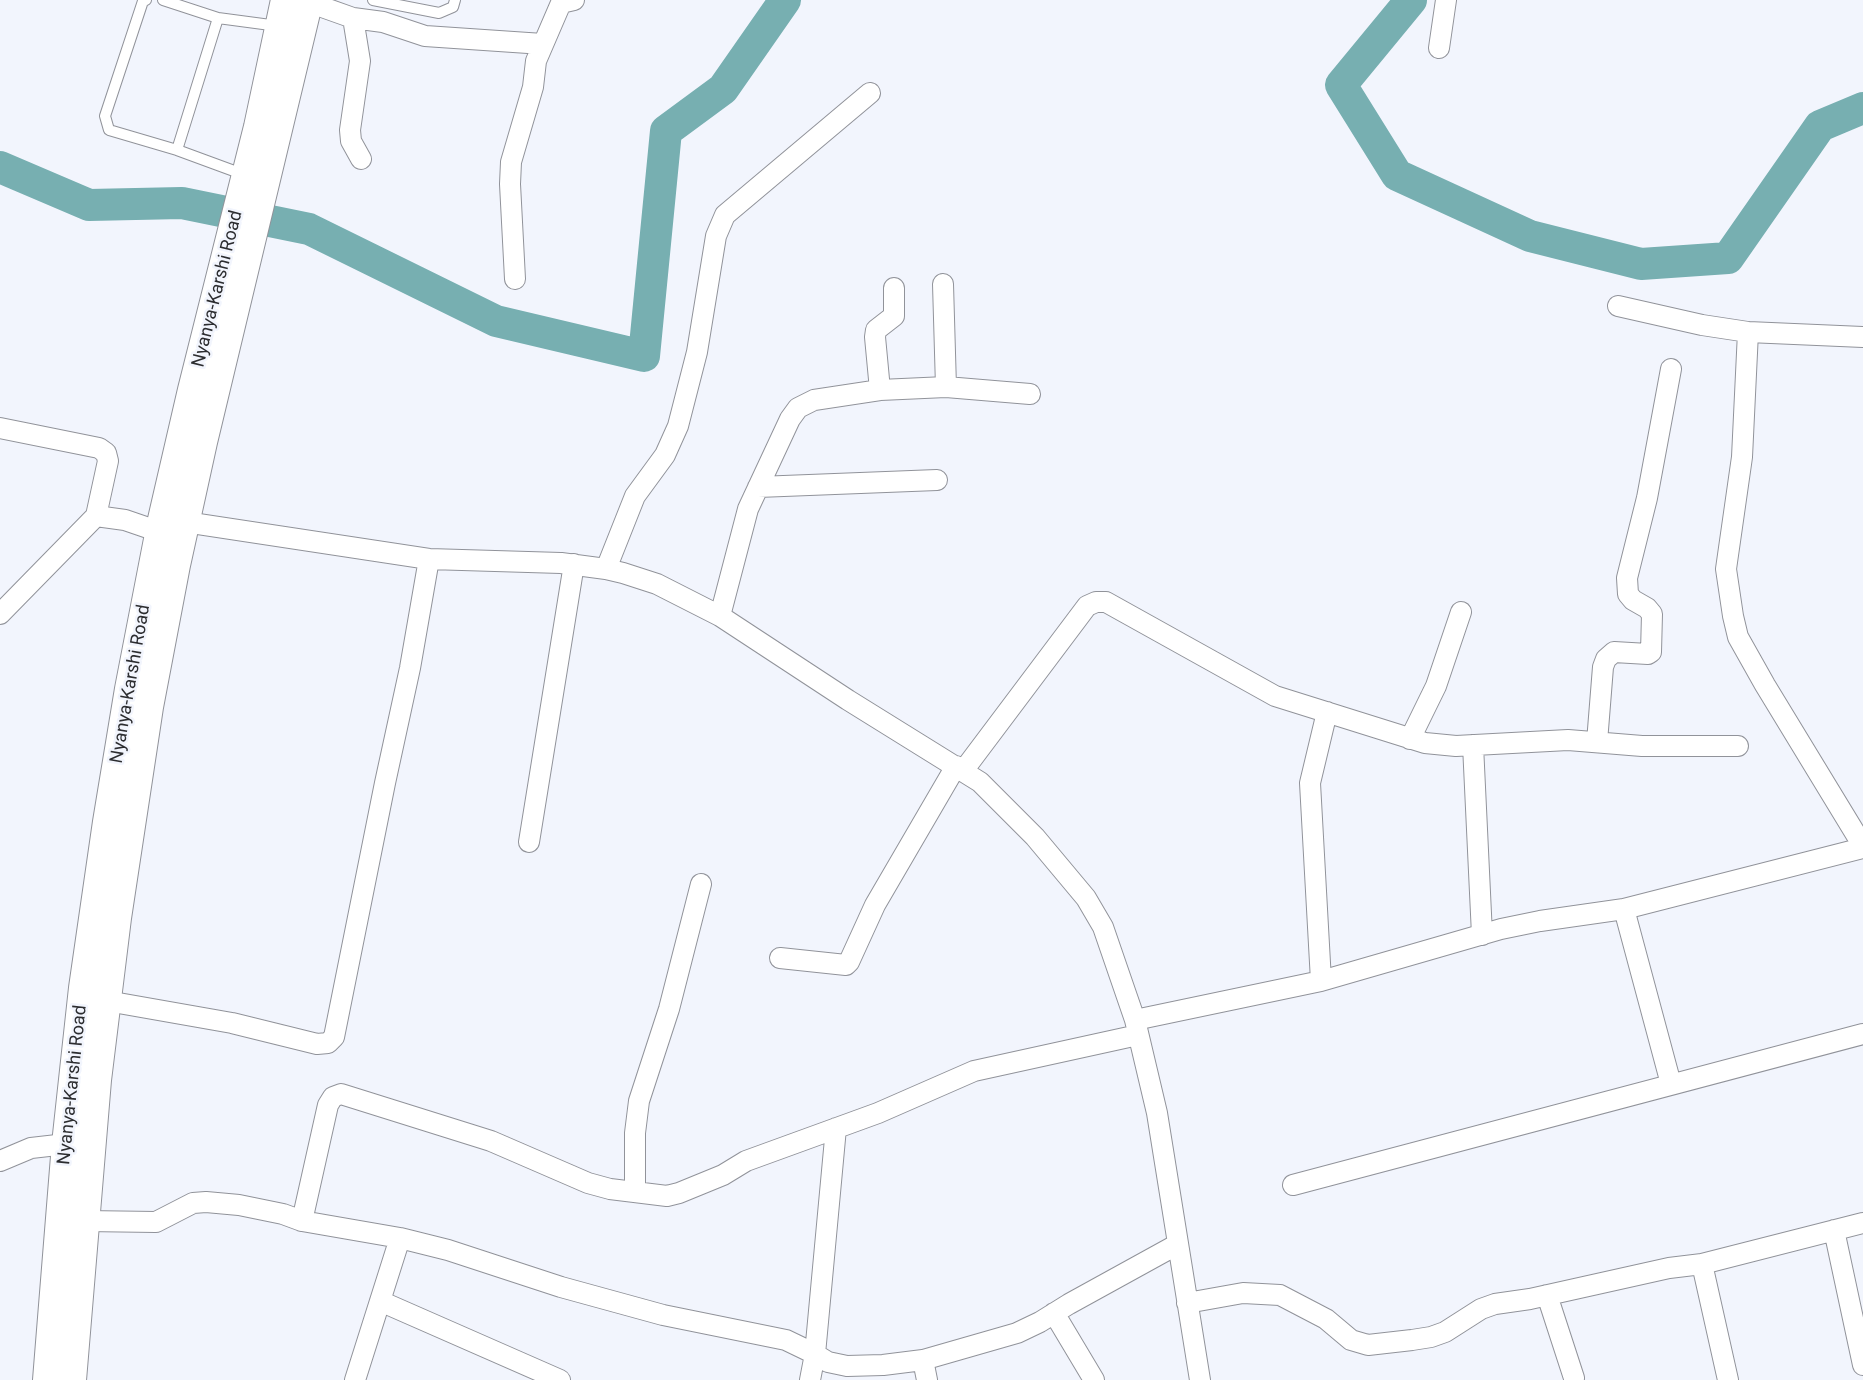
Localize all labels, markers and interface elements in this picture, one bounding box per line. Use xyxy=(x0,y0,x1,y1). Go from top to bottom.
street label: Nyanya-Karshi Road xyxy=(188,208,248,370)
street label: Nyanya-Karshi Road xyxy=(106,603,156,765)
street label: Nyanya-Karshi Road xyxy=(54,1004,92,1166)

